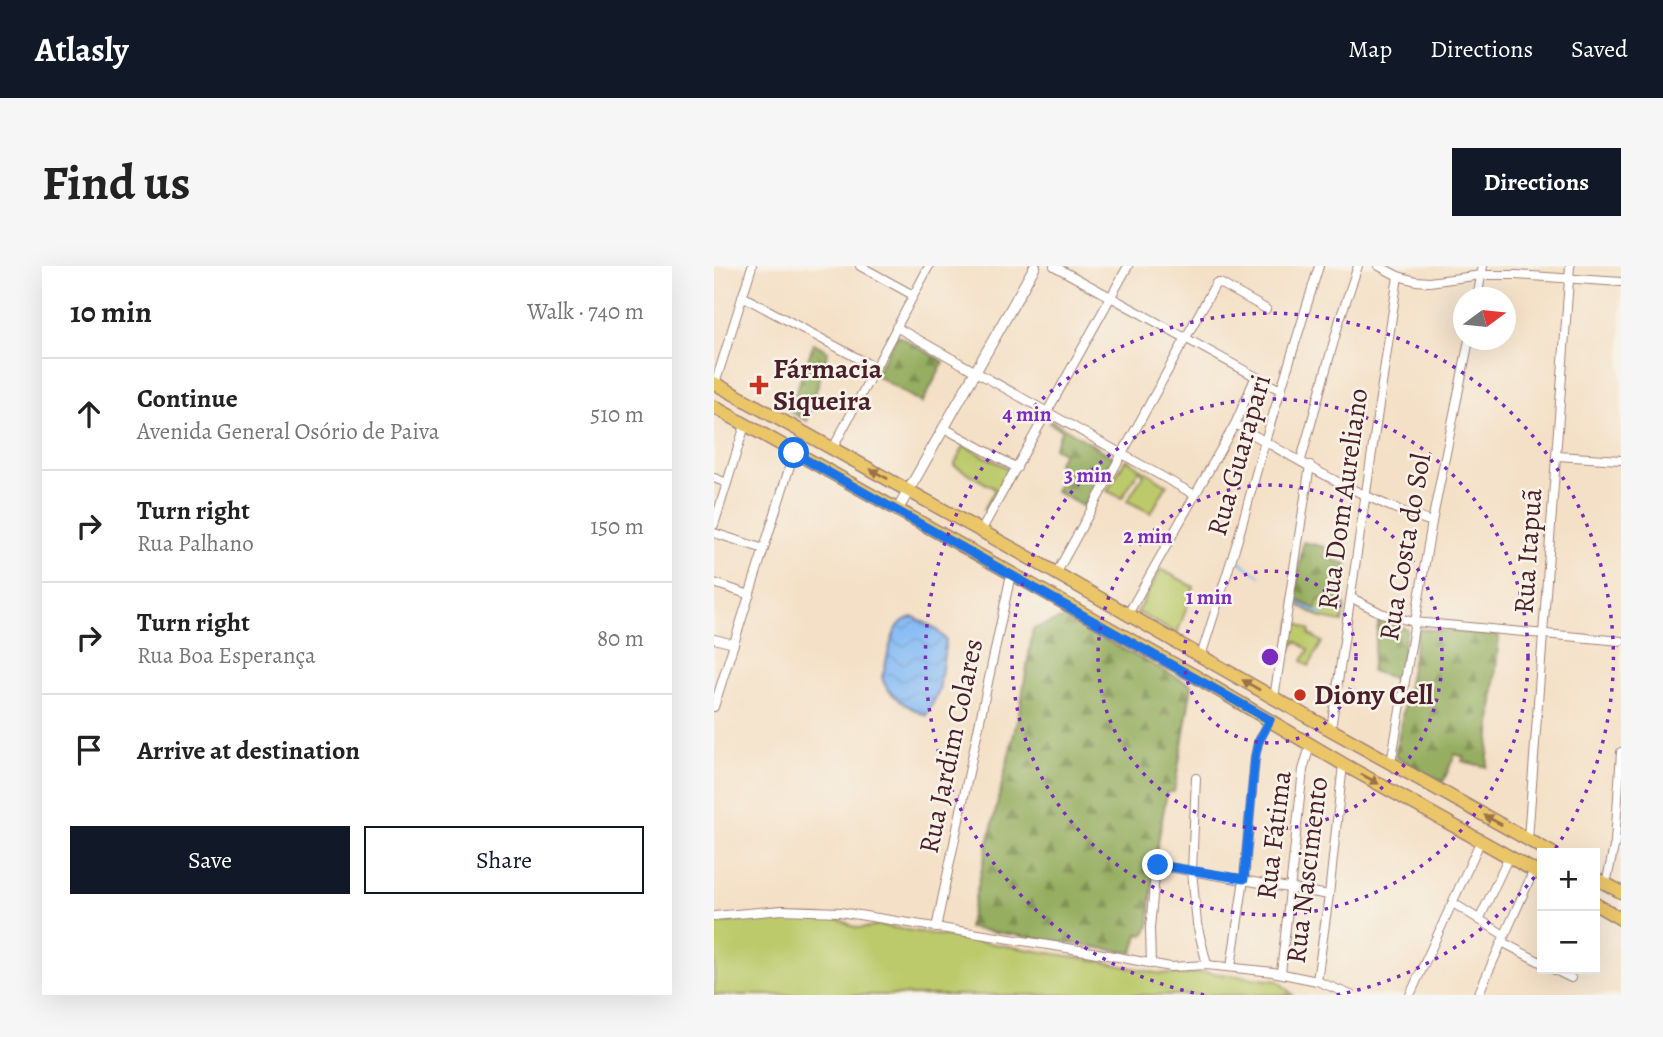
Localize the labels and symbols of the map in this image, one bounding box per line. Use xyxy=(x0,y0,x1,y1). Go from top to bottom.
north arrow xyxy=(1453,287,1516,350)
place label: Fármacia Siqueira xyxy=(773,350,883,420)
street label: Rua Guarapari xyxy=(1198,370,1280,540)
marker: Fármacia Siqueira xyxy=(751,377,767,393)
street label: Rua Dom Aureliano xyxy=(1309,386,1377,612)
text: 4 min xyxy=(1002,400,1052,428)
route start xyxy=(778,437,809,468)
street label: Rua Costa do Sol xyxy=(1370,450,1440,644)
text: 3 min xyxy=(1064,461,1112,489)
one-way arrow xyxy=(869,468,889,480)
street label: Rua Itapuã xyxy=(1505,487,1551,615)
text: 2 min xyxy=(1123,522,1173,550)
text: 1 min xyxy=(1186,583,1233,611)
street label: Rua Jardim Colares xyxy=(910,635,992,857)
centre of rings xyxy=(1258,645,1282,669)
place label: Diony Cell xyxy=(1314,676,1434,714)
one-way arrow xyxy=(1242,679,1261,691)
marker: Diony Cell xyxy=(1292,687,1308,703)
street label: Rua Fátima xyxy=(1247,768,1301,902)
one-way arrow xyxy=(1360,773,1380,785)
street label: Rua Nascimento xyxy=(1277,774,1337,966)
one-way arrow xyxy=(1483,814,1503,826)
route end xyxy=(1142,849,1173,880)

